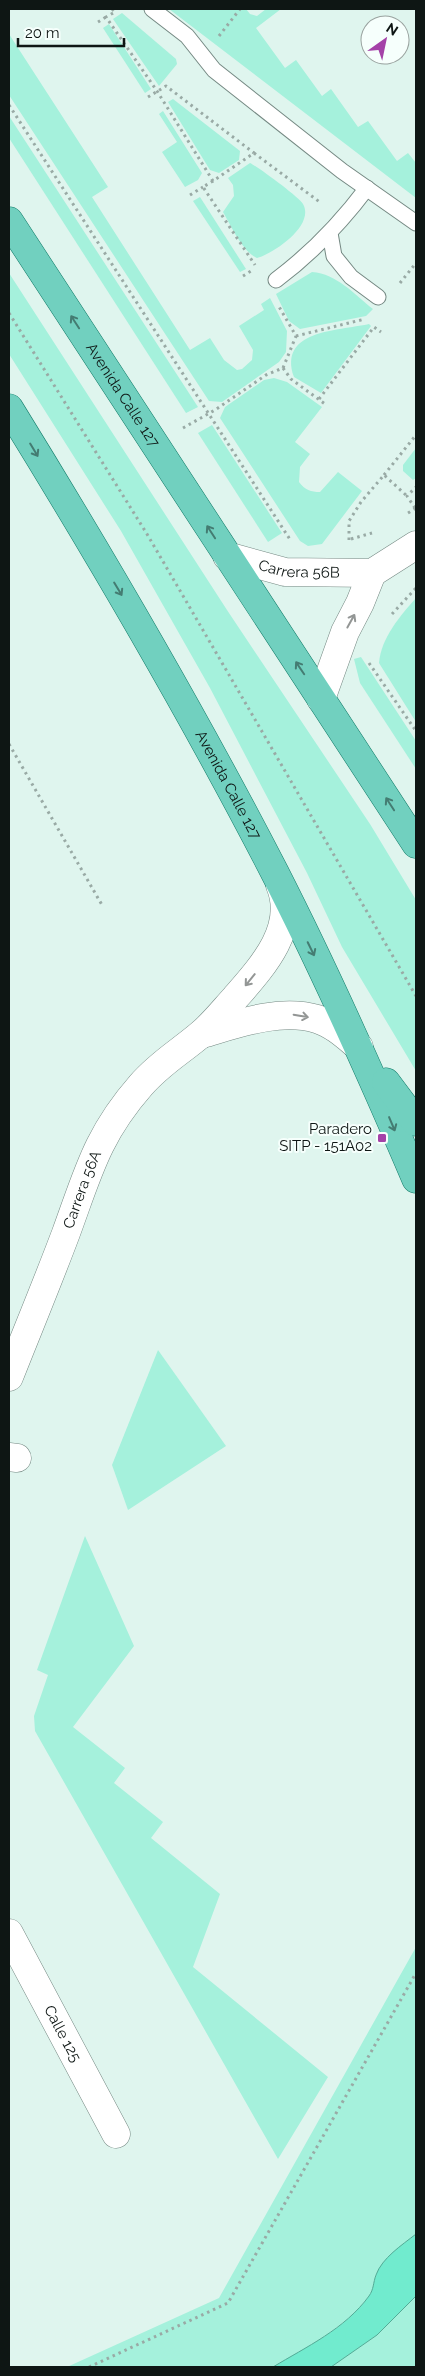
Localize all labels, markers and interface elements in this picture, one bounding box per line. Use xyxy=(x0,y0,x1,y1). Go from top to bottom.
scale bar xyxy=(18,15,124,47)
north arrow xyxy=(360,15,410,65)
text: N xyxy=(383,19,401,39)
text: 20 m xyxy=(25,24,60,42)
one-way arrow xyxy=(70,316,80,330)
street label: Avenida Calle 127 xyxy=(82,339,163,451)
one-way arrow xyxy=(29,442,39,456)
one-way arrow xyxy=(206,525,216,539)
street label: Carrera 56B xyxy=(256,556,340,582)
one-way arrow xyxy=(113,582,123,596)
one-way arrow xyxy=(346,613,356,628)
one-way arrow xyxy=(295,661,305,675)
street label: Avenida Calle 127 xyxy=(191,727,265,842)
one-way arrow xyxy=(384,797,394,811)
one-way arrow xyxy=(307,941,317,956)
one-way arrow xyxy=(244,973,255,986)
one-way arrow xyxy=(292,1012,308,1022)
one-way arrow xyxy=(388,1116,398,1131)
place label: Paradero SITP - 151A02 xyxy=(279,1120,372,1155)
marker: Paradero SITP - 151A02 xyxy=(376,1132,388,1144)
street label: Carrera 56A xyxy=(59,1148,105,1231)
street label: Calle 125 xyxy=(40,2002,85,2065)

